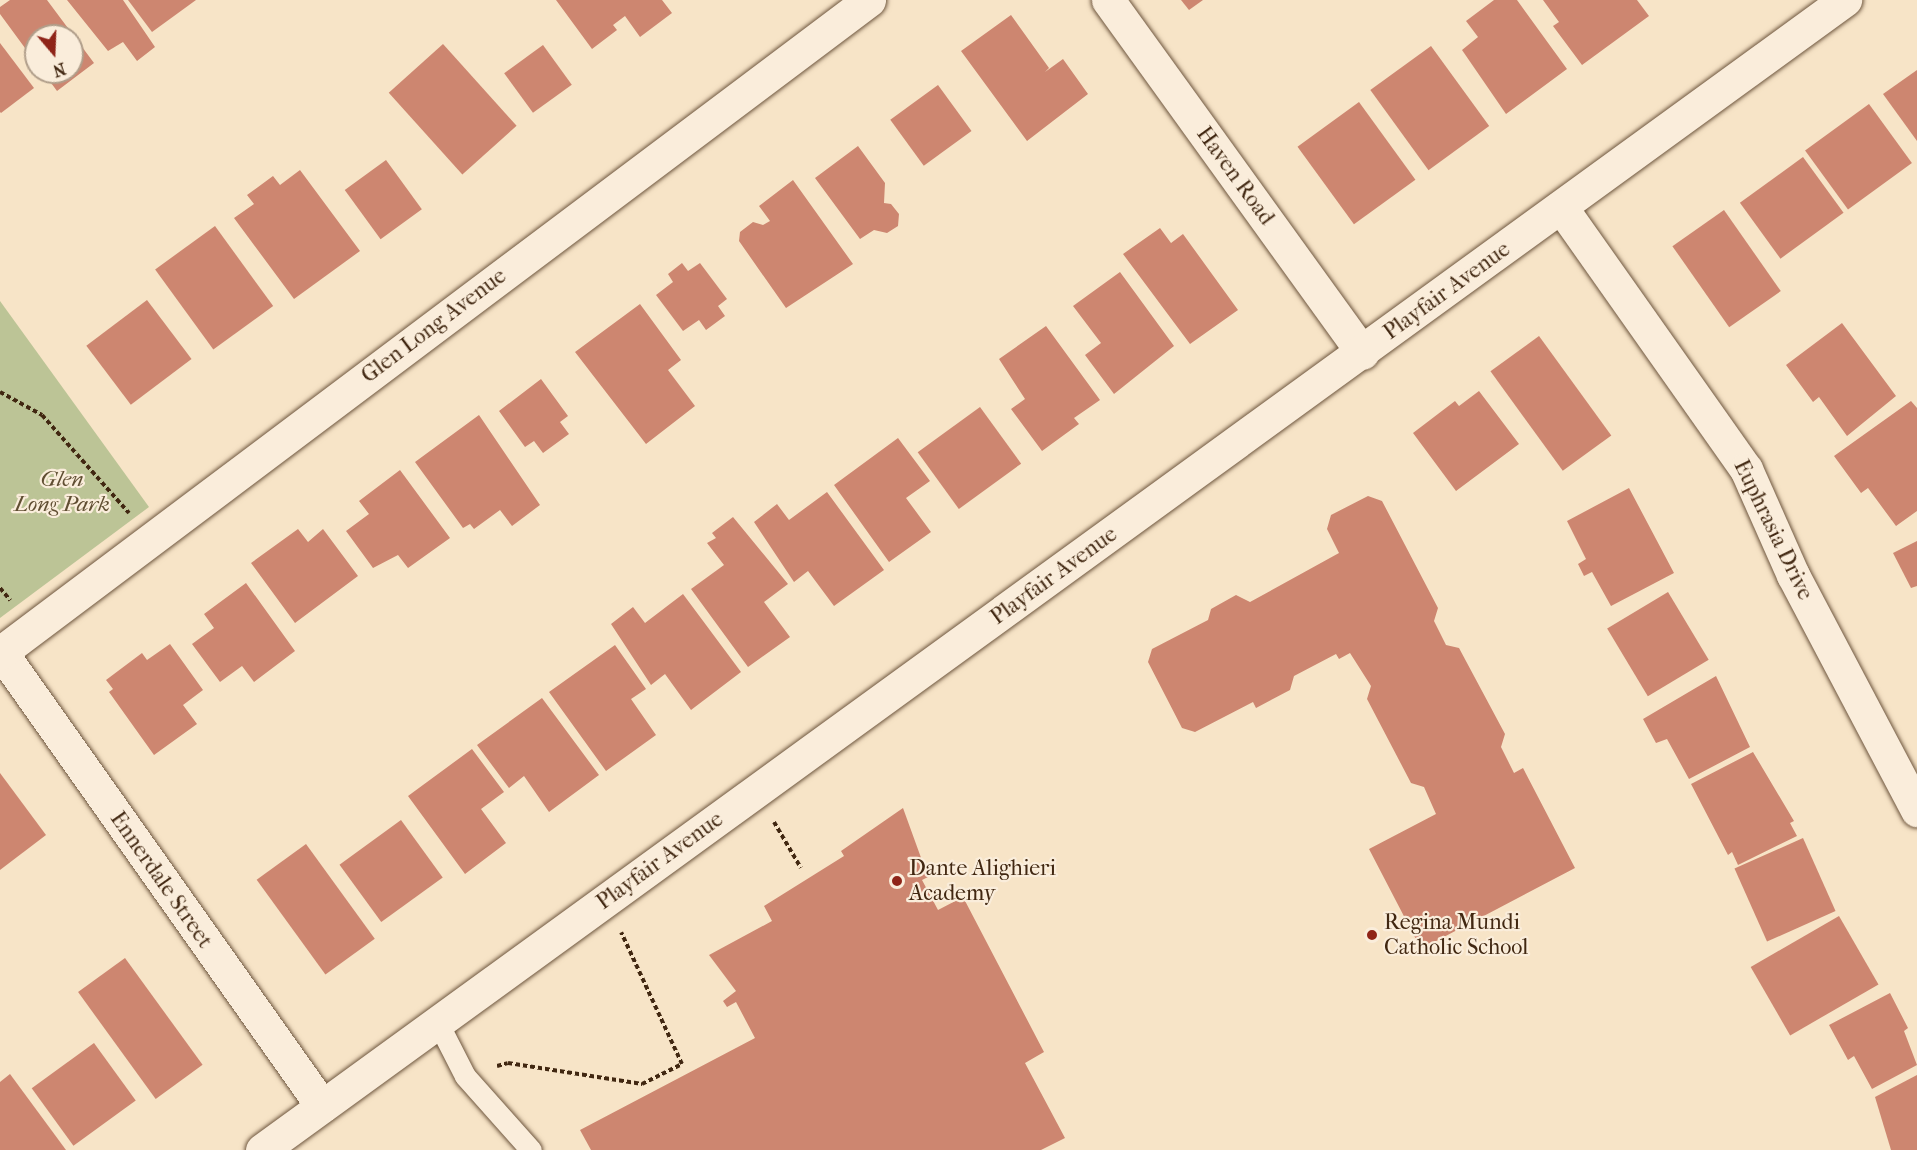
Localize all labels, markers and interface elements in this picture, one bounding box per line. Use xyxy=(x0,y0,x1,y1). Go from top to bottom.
north arrow xyxy=(24,24,84,84)
text: N xyxy=(51,59,68,81)
street label: Haven Road xyxy=(1190,122,1280,230)
street label: Playfair Avenue xyxy=(1379,236,1515,346)
street label: Glen Long Avenue xyxy=(356,263,512,389)
street label: Euphrasia Drive xyxy=(1728,456,1818,604)
park label: Glen Long Park xyxy=(14,466,110,518)
street label: Playfair Avenue xyxy=(986,521,1122,631)
street label: Playfair Avenue xyxy=(592,806,728,916)
street label: Ennerdale Street xyxy=(104,807,218,953)
place label: Dante Alighieri Academy xyxy=(909,855,1056,906)
marker: Dante Alighieri Academy xyxy=(890,874,904,888)
place label: Regina Mundi Catholic School xyxy=(1384,909,1528,960)
marker: Regina Mundi Catholic School xyxy=(1365,928,1379,942)

